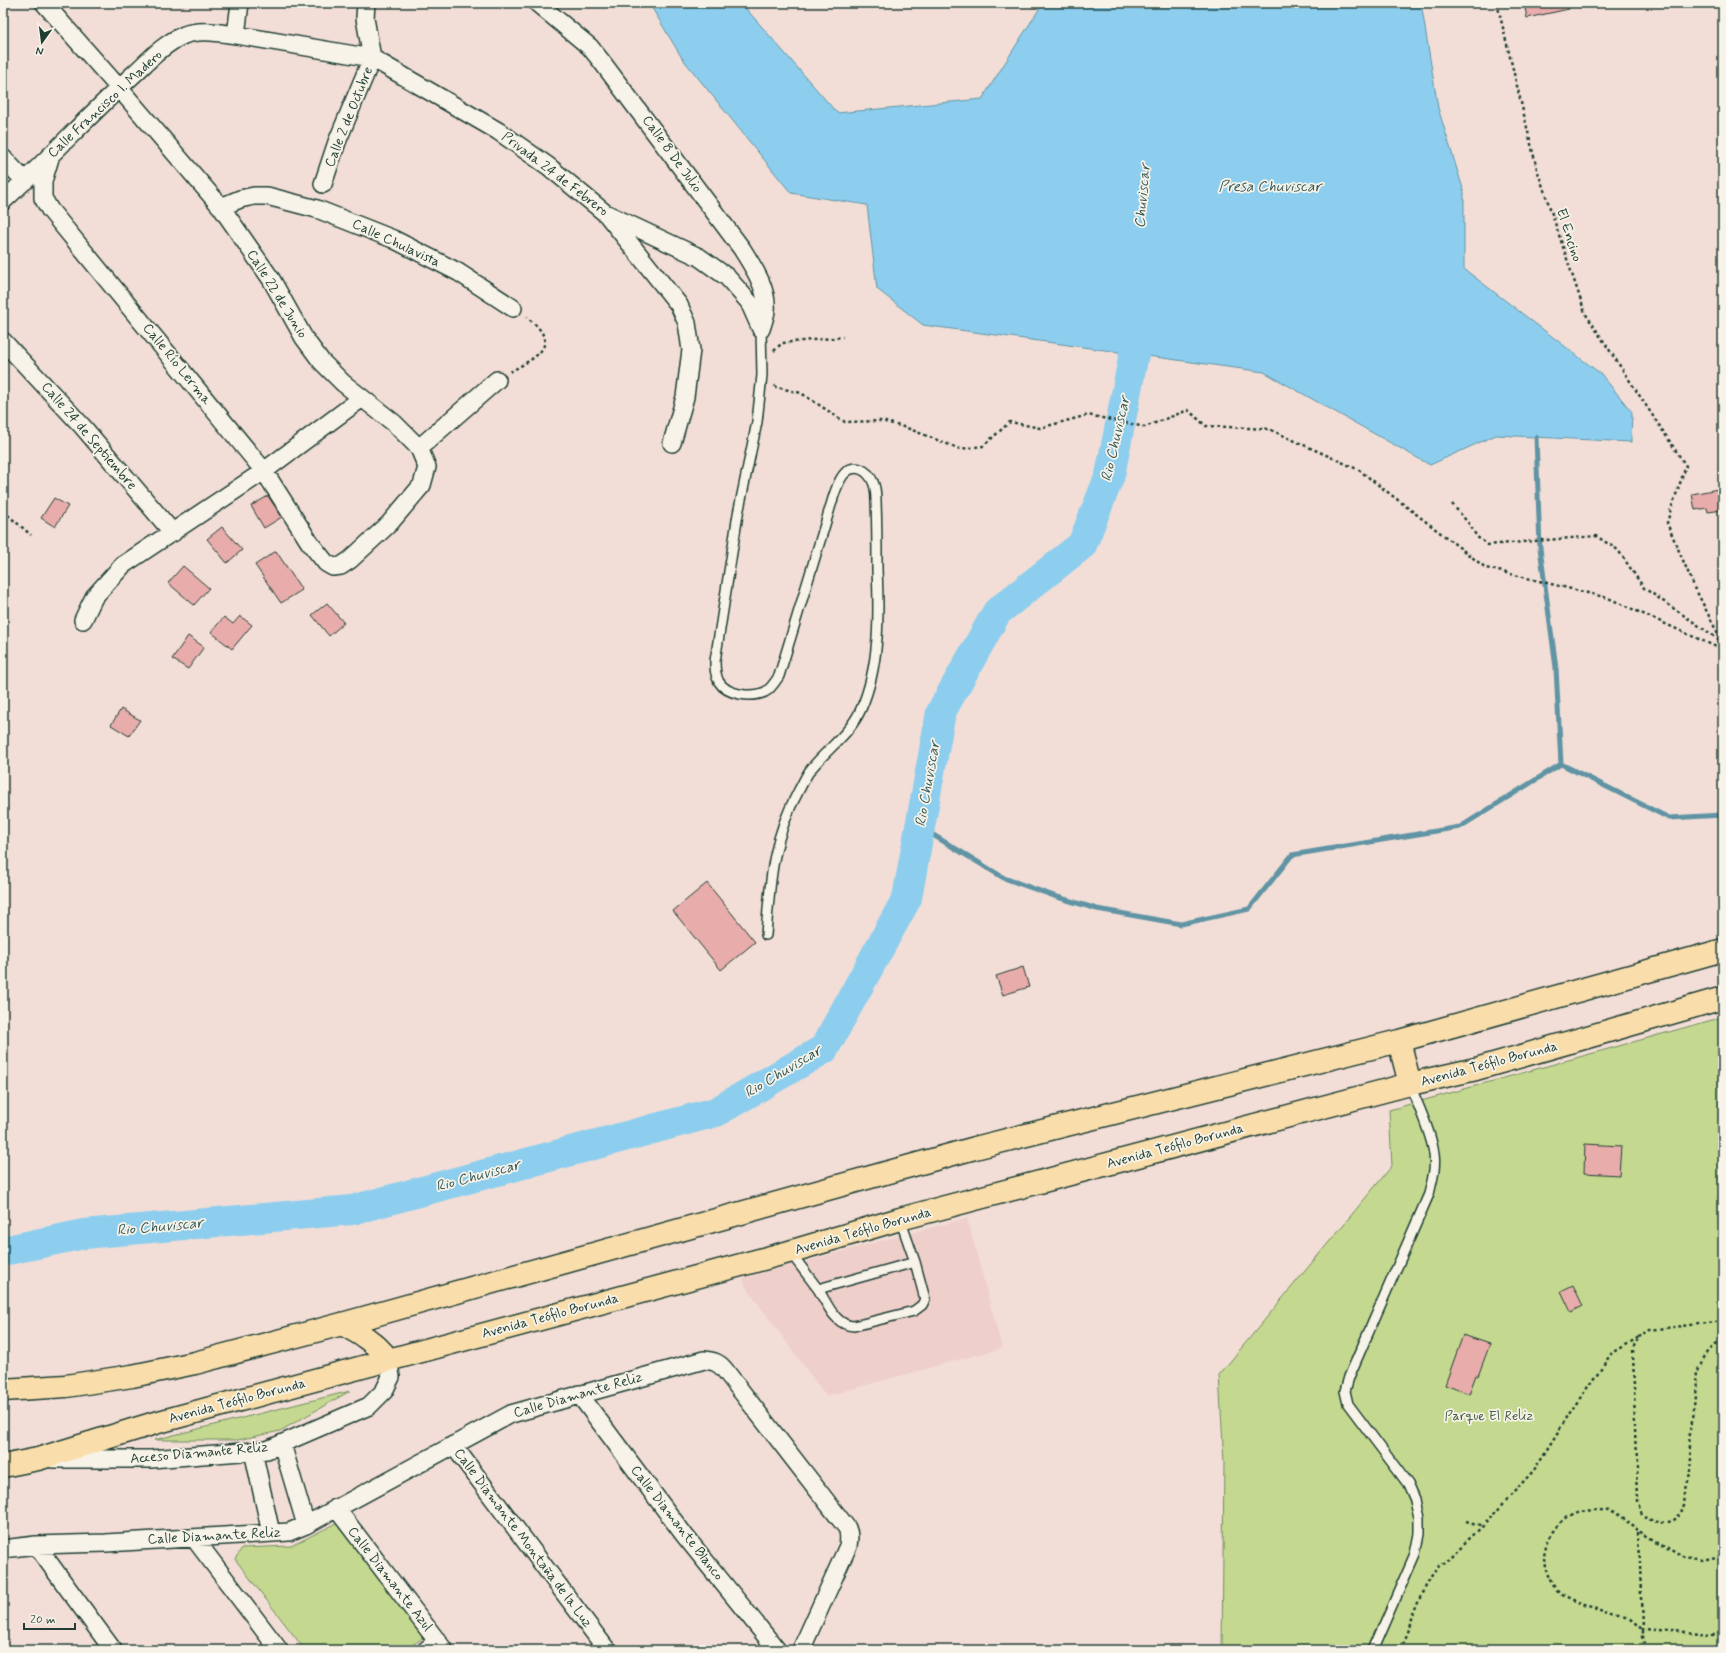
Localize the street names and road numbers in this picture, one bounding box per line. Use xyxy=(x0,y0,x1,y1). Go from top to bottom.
street label: Calle Francisco I. Madero xyxy=(44,46,166,162)
street label: Calle 2 de Octubre xyxy=(321,64,377,170)
street label: Calle 8 De Julio xyxy=(638,112,706,196)
street label: Privada 24 de Febrero xyxy=(498,128,612,220)
street label: El Encino xyxy=(1552,206,1586,264)
street label: Calle Chulavista xyxy=(349,215,443,271)
street label: Calle 22 de Junio xyxy=(243,246,311,342)
street label: Calle Río Lerma xyxy=(139,319,216,409)
street label: Calle 24 de Septiembre xyxy=(37,378,141,494)
street label: Avenida Teófilo Borunda xyxy=(1419,1037,1559,1091)
street label: Avenida Teófilo Borunda xyxy=(1105,1119,1245,1173)
street label: Avenida Teófilo Borunda xyxy=(793,1203,933,1259)
street label: Avenida Teófilo Borunda xyxy=(480,1289,620,1343)
street label: Calle Diamante Reliz xyxy=(511,1368,645,1422)
street label: Avenida Teófilo Borunda xyxy=(167,1374,307,1428)
street label: Acceso Diamante Reliz xyxy=(129,1438,269,1468)
street label: Calle Diamante Montaña de la Luz xyxy=(450,1445,596,1631)
street label: Calle Diamante Blanco xyxy=(626,1462,728,1584)
street label: Calle Diamante Azul xyxy=(344,1523,436,1635)
street label: Calle Diamante Reliz xyxy=(147,1524,281,1548)

